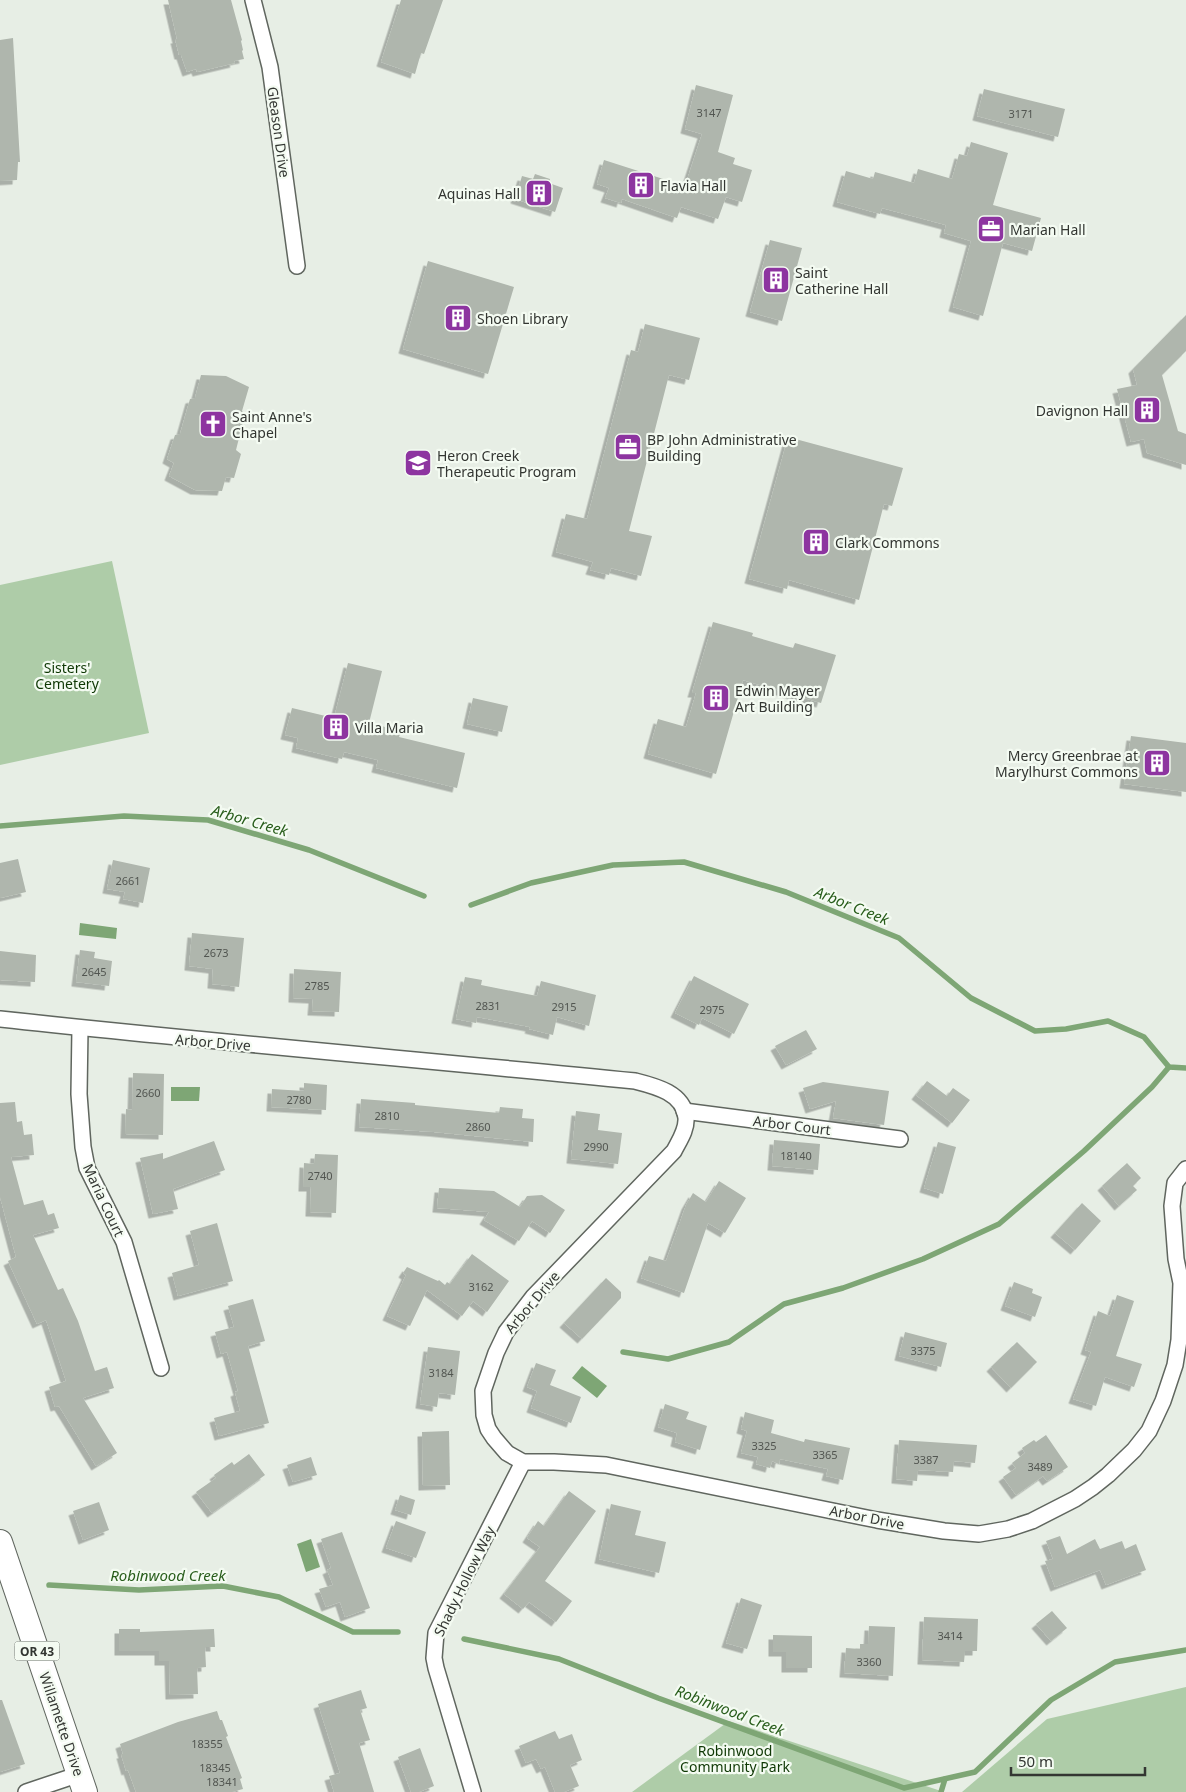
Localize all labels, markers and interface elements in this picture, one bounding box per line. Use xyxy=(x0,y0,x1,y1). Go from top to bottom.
street label: Gleason Drive xyxy=(263,85,295,179)
house number: 3147 xyxy=(696,105,722,120)
house number: 3171 xyxy=(1008,106,1034,121)
building icon: Flavia Hall xyxy=(626,170,656,200)
place label: Flavia Hall xyxy=(660,176,726,195)
building icon: Aquinas Hall xyxy=(524,178,554,208)
place label: Aquinas Hall xyxy=(438,184,520,203)
office icon: Marian Hall xyxy=(976,214,1006,244)
place label: Marian Hall xyxy=(1010,220,1086,239)
place label: Saint Catherine Hall xyxy=(795,263,888,298)
building icon: Saint Catherine Hall xyxy=(761,265,791,295)
building icon: Shoen Library xyxy=(443,303,473,333)
place label: Shoen Library xyxy=(477,309,569,328)
building icon: Davignon Hall xyxy=(1132,395,1162,425)
place label: Davignon Hall xyxy=(1036,401,1128,420)
place label: Saint Anne's Chapel xyxy=(232,407,312,442)
church icon: Saint Anne's Chapel xyxy=(198,409,228,439)
place label: BP John Administrative Building xyxy=(647,430,797,465)
office icon: BP John Administrative Building xyxy=(613,432,643,462)
place label: Heron Creek Therapeutic Program xyxy=(437,446,576,481)
school or university icon: Heron Creek Therapeutic Program xyxy=(403,448,433,478)
building icon: Clark Commons xyxy=(801,527,831,557)
place label: Clark Commons xyxy=(835,533,940,552)
park label: Sisters' Cemetery xyxy=(35,658,100,693)
place label: Edwin Mayer Art Building xyxy=(735,681,820,716)
building icon: Edwin Mayer Art Building xyxy=(701,683,731,713)
building icon: Villa Maria xyxy=(321,712,351,742)
place label: Villa Maria xyxy=(355,718,424,737)
place label: Mercy Greenbrae at Marylhurst Commons xyxy=(995,746,1138,781)
building icon: Mercy Greenbrae at Marylhurst Commons xyxy=(1142,748,1172,778)
water label: Arbor Creek xyxy=(209,799,291,841)
house number: 2661 xyxy=(115,873,141,888)
water label: Arbor Creek xyxy=(811,881,893,929)
house number: 2673 xyxy=(203,945,229,960)
house number: 2645 xyxy=(81,964,107,979)
house number: 2785 xyxy=(304,978,330,993)
house number: 2831 xyxy=(475,998,501,1013)
house number: 2915 xyxy=(551,999,577,1014)
house number: 2975 xyxy=(699,1002,725,1017)
street label: Arbor Drive xyxy=(174,1029,252,1055)
house number: 2660 xyxy=(135,1085,161,1100)
house number: 2780 xyxy=(286,1092,312,1107)
house number: 2810 xyxy=(374,1108,400,1123)
street label: Arbor Court xyxy=(752,1111,832,1139)
house number: 2860 xyxy=(465,1119,491,1134)
house number: 2990 xyxy=(583,1139,609,1154)
house number: 18140 xyxy=(780,1148,812,1163)
street label: Maria Court xyxy=(79,1161,129,1239)
house number: 2740 xyxy=(307,1168,333,1183)
street label: Arbor Drive xyxy=(500,1267,564,1337)
house number: 3162 xyxy=(468,1279,494,1294)
house number: 3375 xyxy=(910,1343,936,1358)
house number: 3184 xyxy=(428,1365,454,1380)
house number: 3325 xyxy=(751,1438,777,1453)
house number: 3365 xyxy=(812,1447,838,1462)
house number: 3387 xyxy=(913,1452,939,1467)
house number: 3489 xyxy=(1027,1459,1053,1474)
street label: Arbor Drive xyxy=(828,1500,906,1534)
street label: Shady Hollow Way xyxy=(429,1522,499,1639)
water label: Robinwood Creek xyxy=(110,1565,226,1585)
house number: 3414 xyxy=(937,1628,963,1643)
road number: OR 43 xyxy=(15,1642,60,1660)
house number: 3360 xyxy=(856,1654,882,1669)
street label: Willamette Drive xyxy=(35,1669,89,1779)
water label: Robinwood Creek xyxy=(673,1680,788,1740)
house number: 18355 xyxy=(191,1736,223,1751)
park label: Robinwood Community Park xyxy=(680,1741,790,1776)
scale bar xyxy=(1011,1744,1145,1776)
text: 50 m xyxy=(1018,1751,1053,1771)
house number: 18345 xyxy=(199,1760,231,1775)
house number: 18341 xyxy=(206,1774,238,1789)

